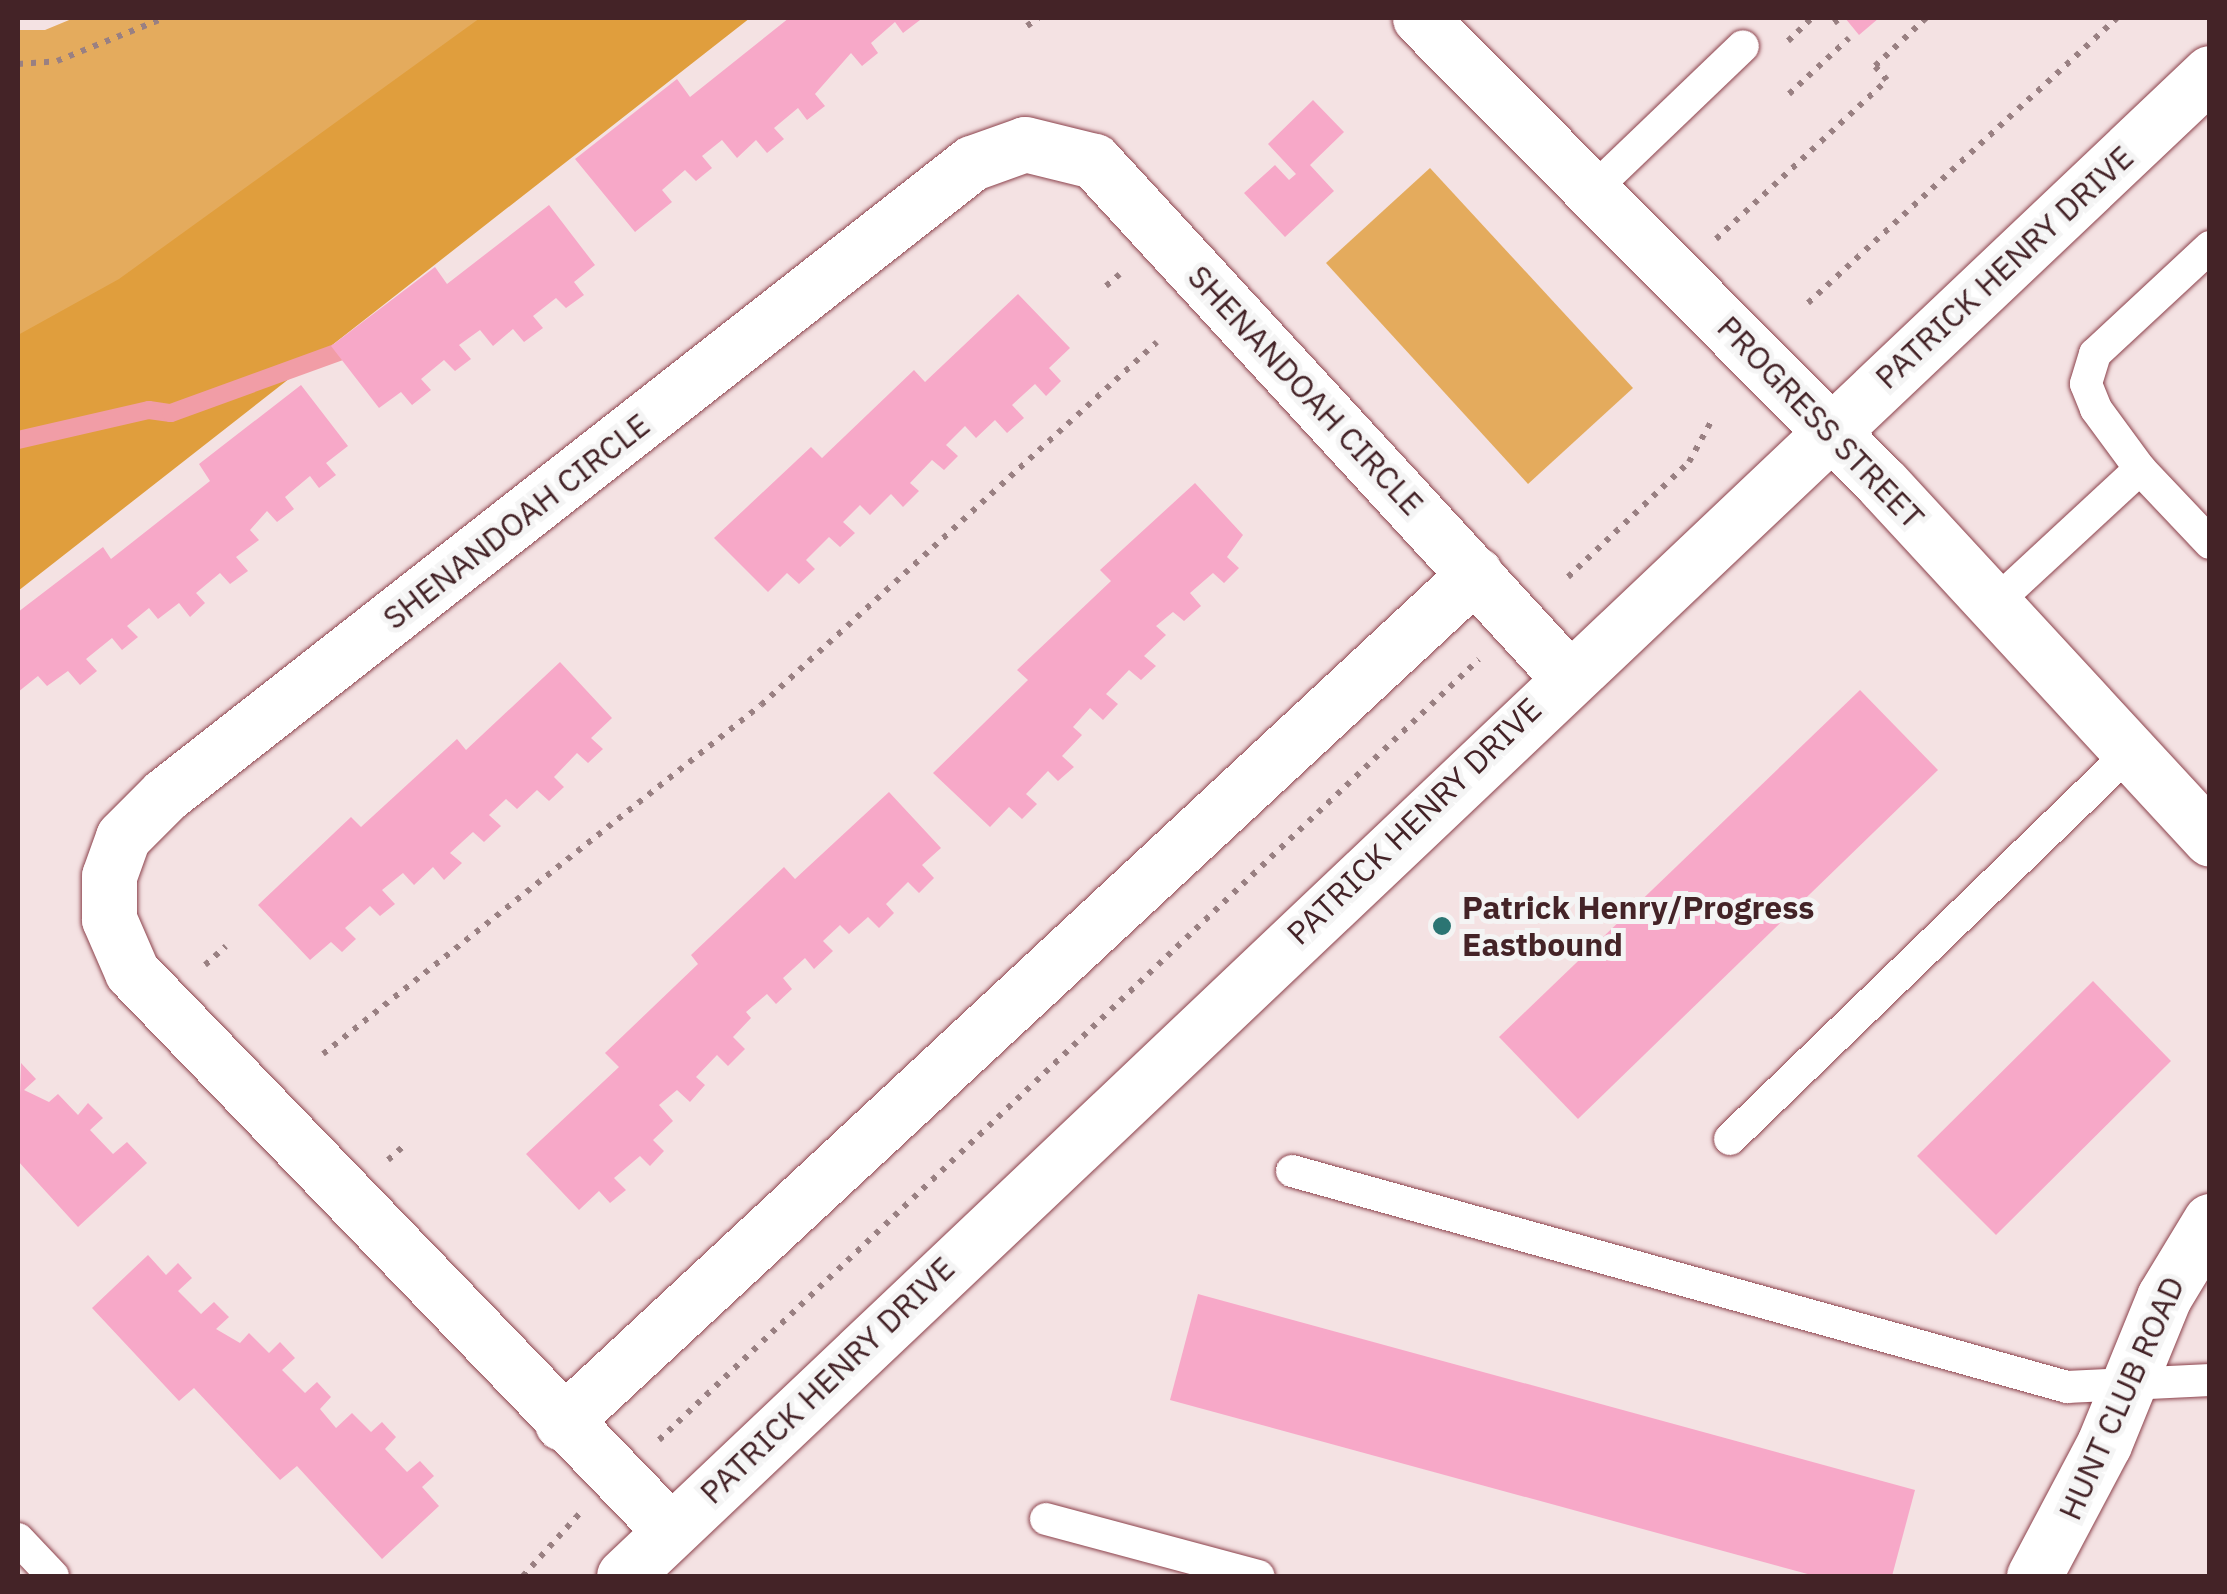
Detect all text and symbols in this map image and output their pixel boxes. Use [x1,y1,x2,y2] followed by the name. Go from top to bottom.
[1867,138,2141,396] street label: PATRICK HENRY DRIVE
[1180,257,1432,523] street label: SHENANDOAH CIRCLE
[1710,308,1932,536] street label: PROGRESS STREET
[375,405,657,637] street label: SHENANDOAH CIRCLE
[1279,690,1549,952] street label: PATRICK HENRY DRIVE
[1462,889,1814,964] place label: Patrick Henry/Progress Eastbound
[1431,915,1453,937] marker: Patrick Henry/Progress Eastbound
[692,1249,962,1511] street label: PATRICK HENRY DRIVE
[2050,1270,2192,1526] street label: HUNT CLUB ROAD

